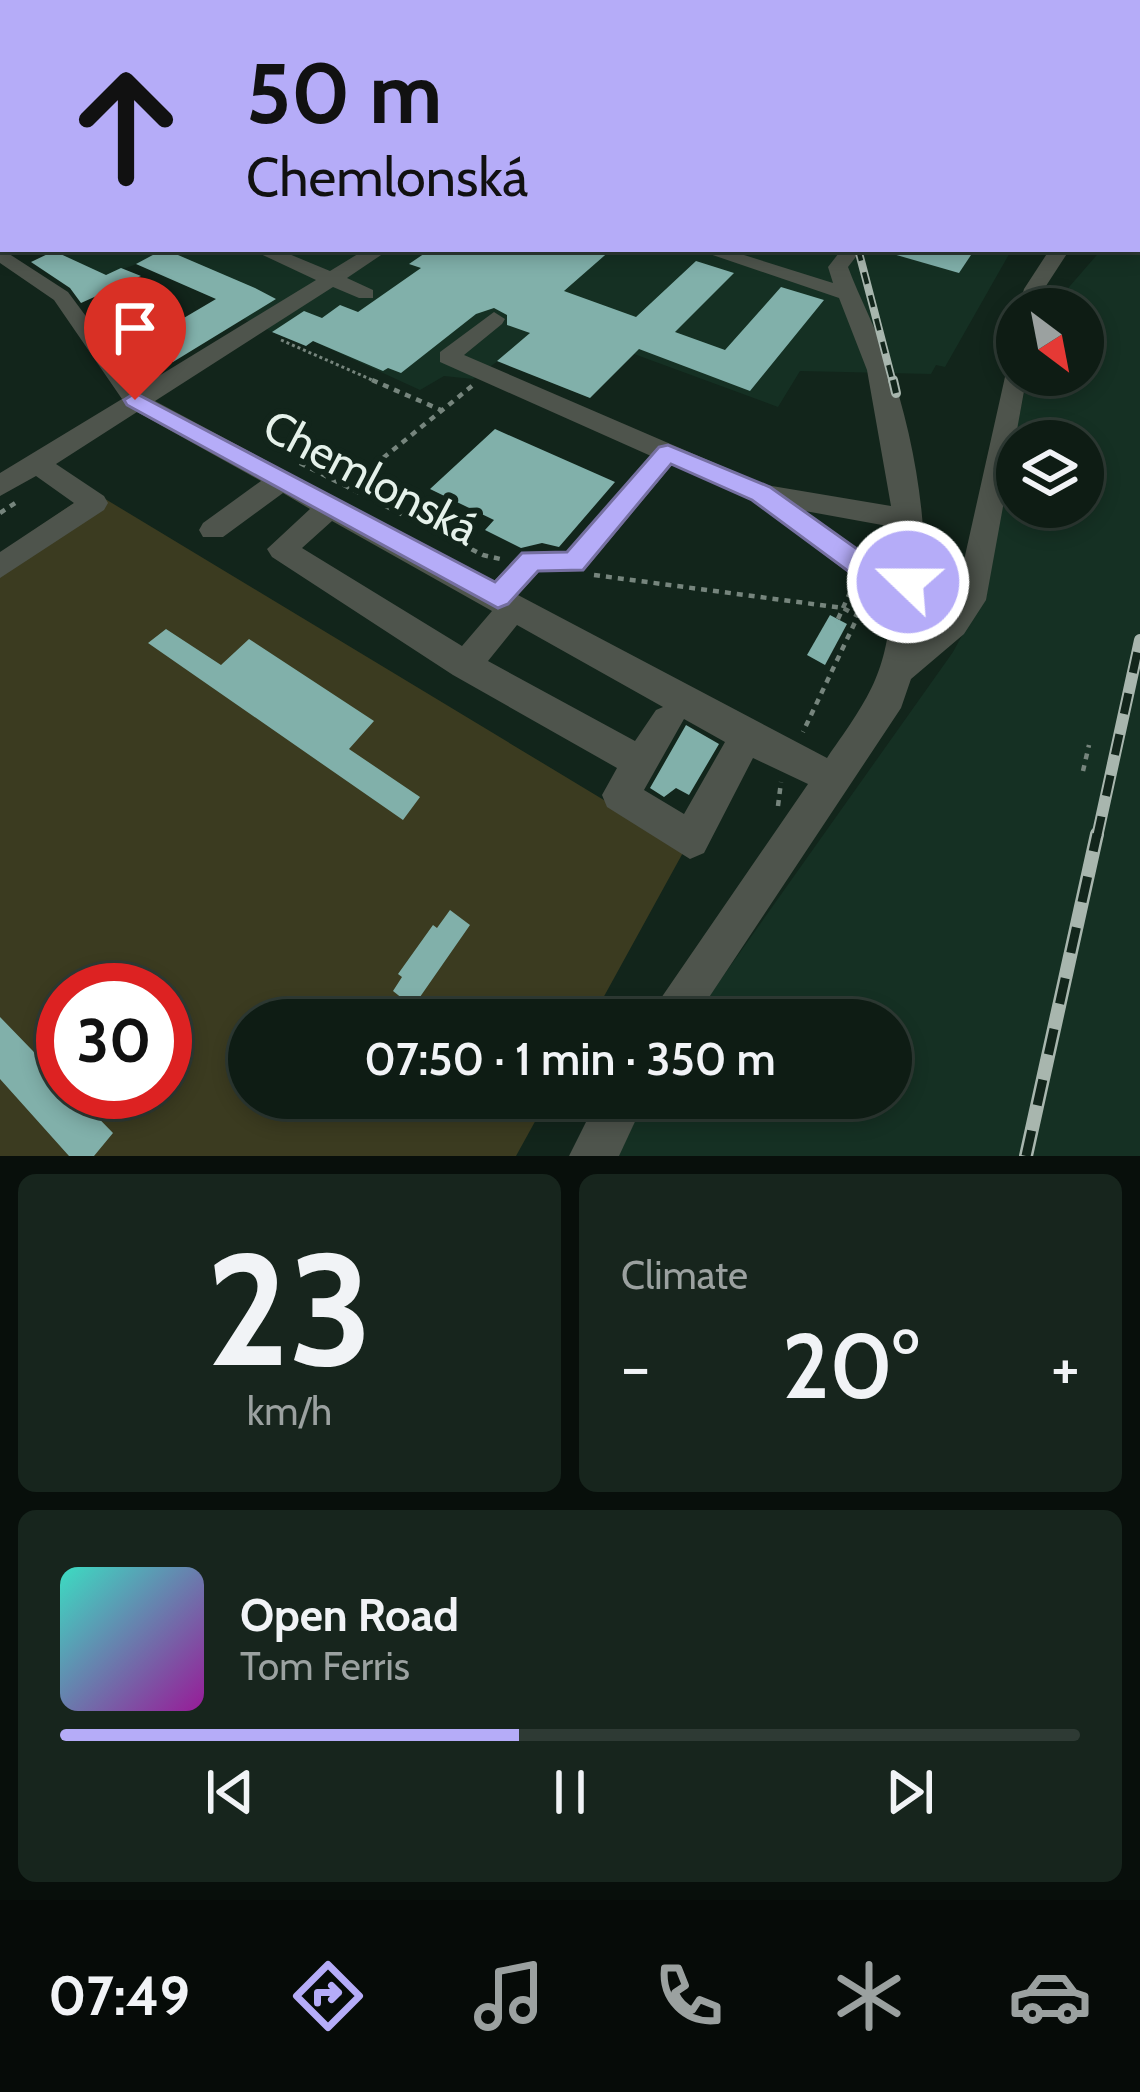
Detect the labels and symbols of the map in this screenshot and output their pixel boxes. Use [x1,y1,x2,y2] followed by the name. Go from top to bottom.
[84,277,186,400] pin
[996,288,1104,396] north arrow
[255,398,488,556] street label: Chemlonská
[845,519,971,645] position arrow
[36,963,192,1119] speed limit sign: 30

